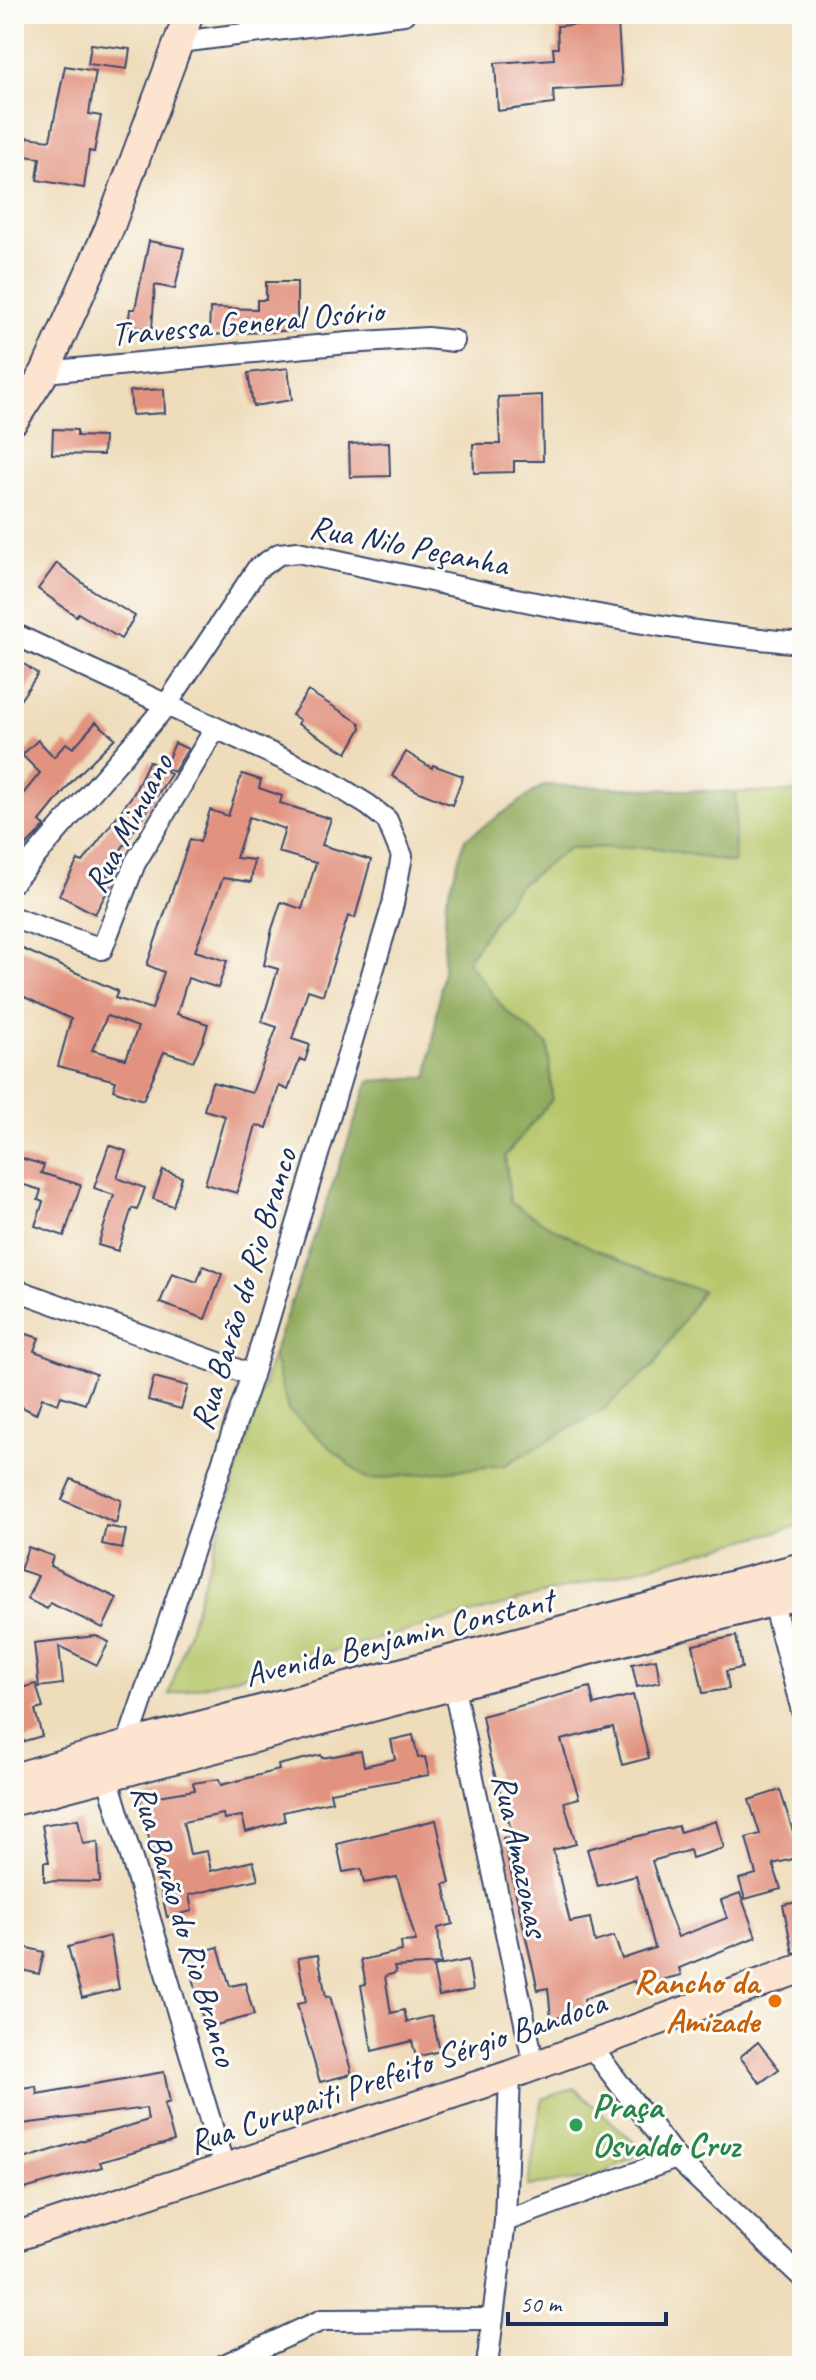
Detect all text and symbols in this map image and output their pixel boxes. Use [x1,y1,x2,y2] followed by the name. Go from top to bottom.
[109,288,389,355] street label: Travessa General Osório
[306,505,514,586] street label: Rua Nilo Peçanha
[74,744,183,900] street label: Rua Minuano
[180,1141,307,1435] street label: Rua Barão do Rio Branco
[240,1577,562,1696] street label: Avenida Benjamin Constant
[483,1770,560,1943] street label: Rua Amazonas
[122,1779,249,2073] street label: Rua Barão do Rio Branco
[634,1960,762,2042] place label: Rancho da Amizade
[183,1980,613,2164] street label: Rua Curupaiti Prefeito Sérgio Bandoca
[766,1992,784,2010] marker: Rancho da Amizade
[592,2084,742,2166] place label: Praça Osvaldo Cruz
[567,2116,585,2134] marker: Praça Osvaldo Cruz
[508,2276,666,2326] scale bar
[520,2289,563,2319] text: 50 m

